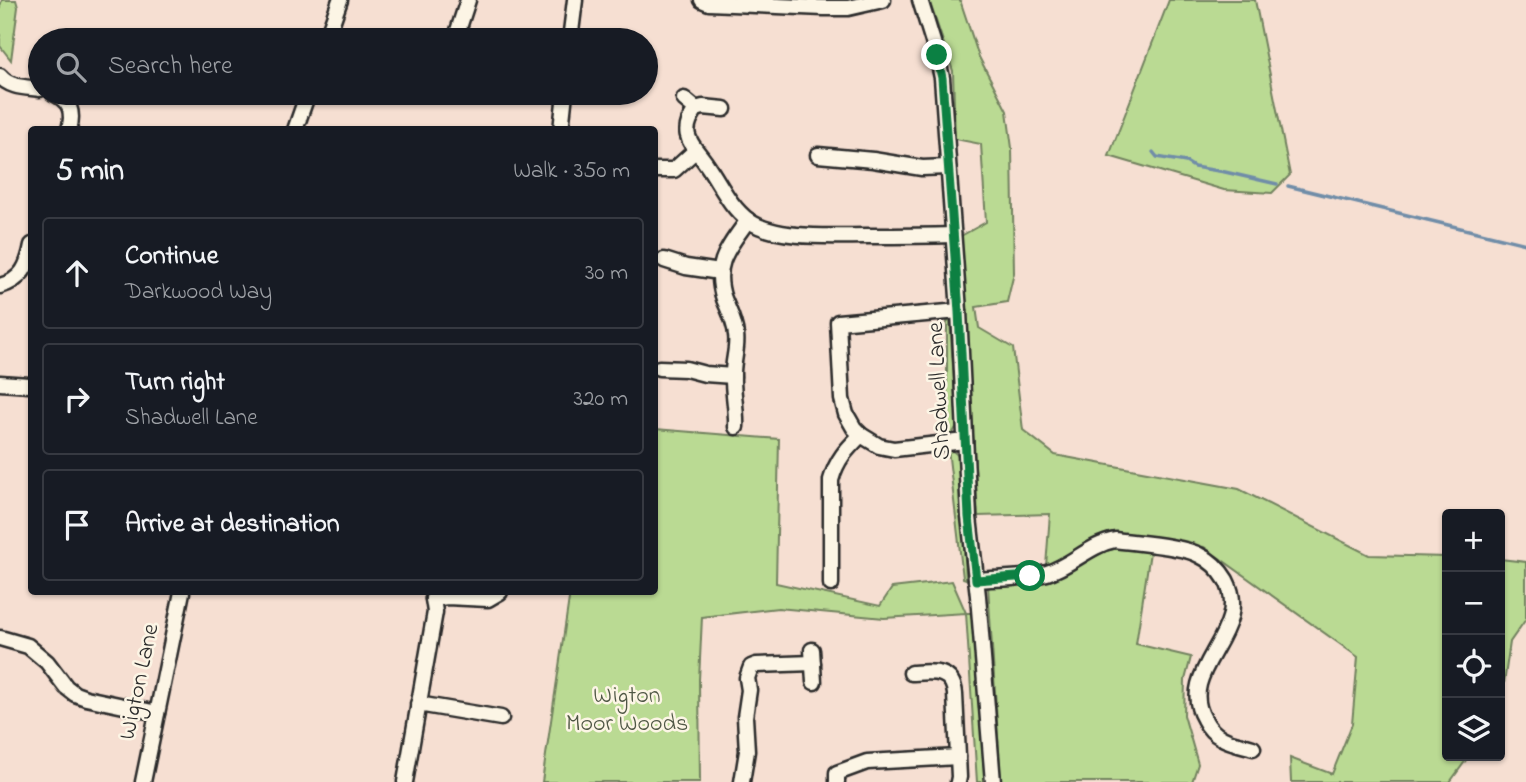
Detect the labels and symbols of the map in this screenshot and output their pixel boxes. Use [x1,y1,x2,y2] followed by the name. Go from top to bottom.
[921,39,952,70] route end
[919,321,961,461] street label: Shadwell Lane
[1014,560,1045,591] route start
[111,621,169,743] street label: Wigton Lane
[566,679,688,742] park label: Wigton Moor Woods

